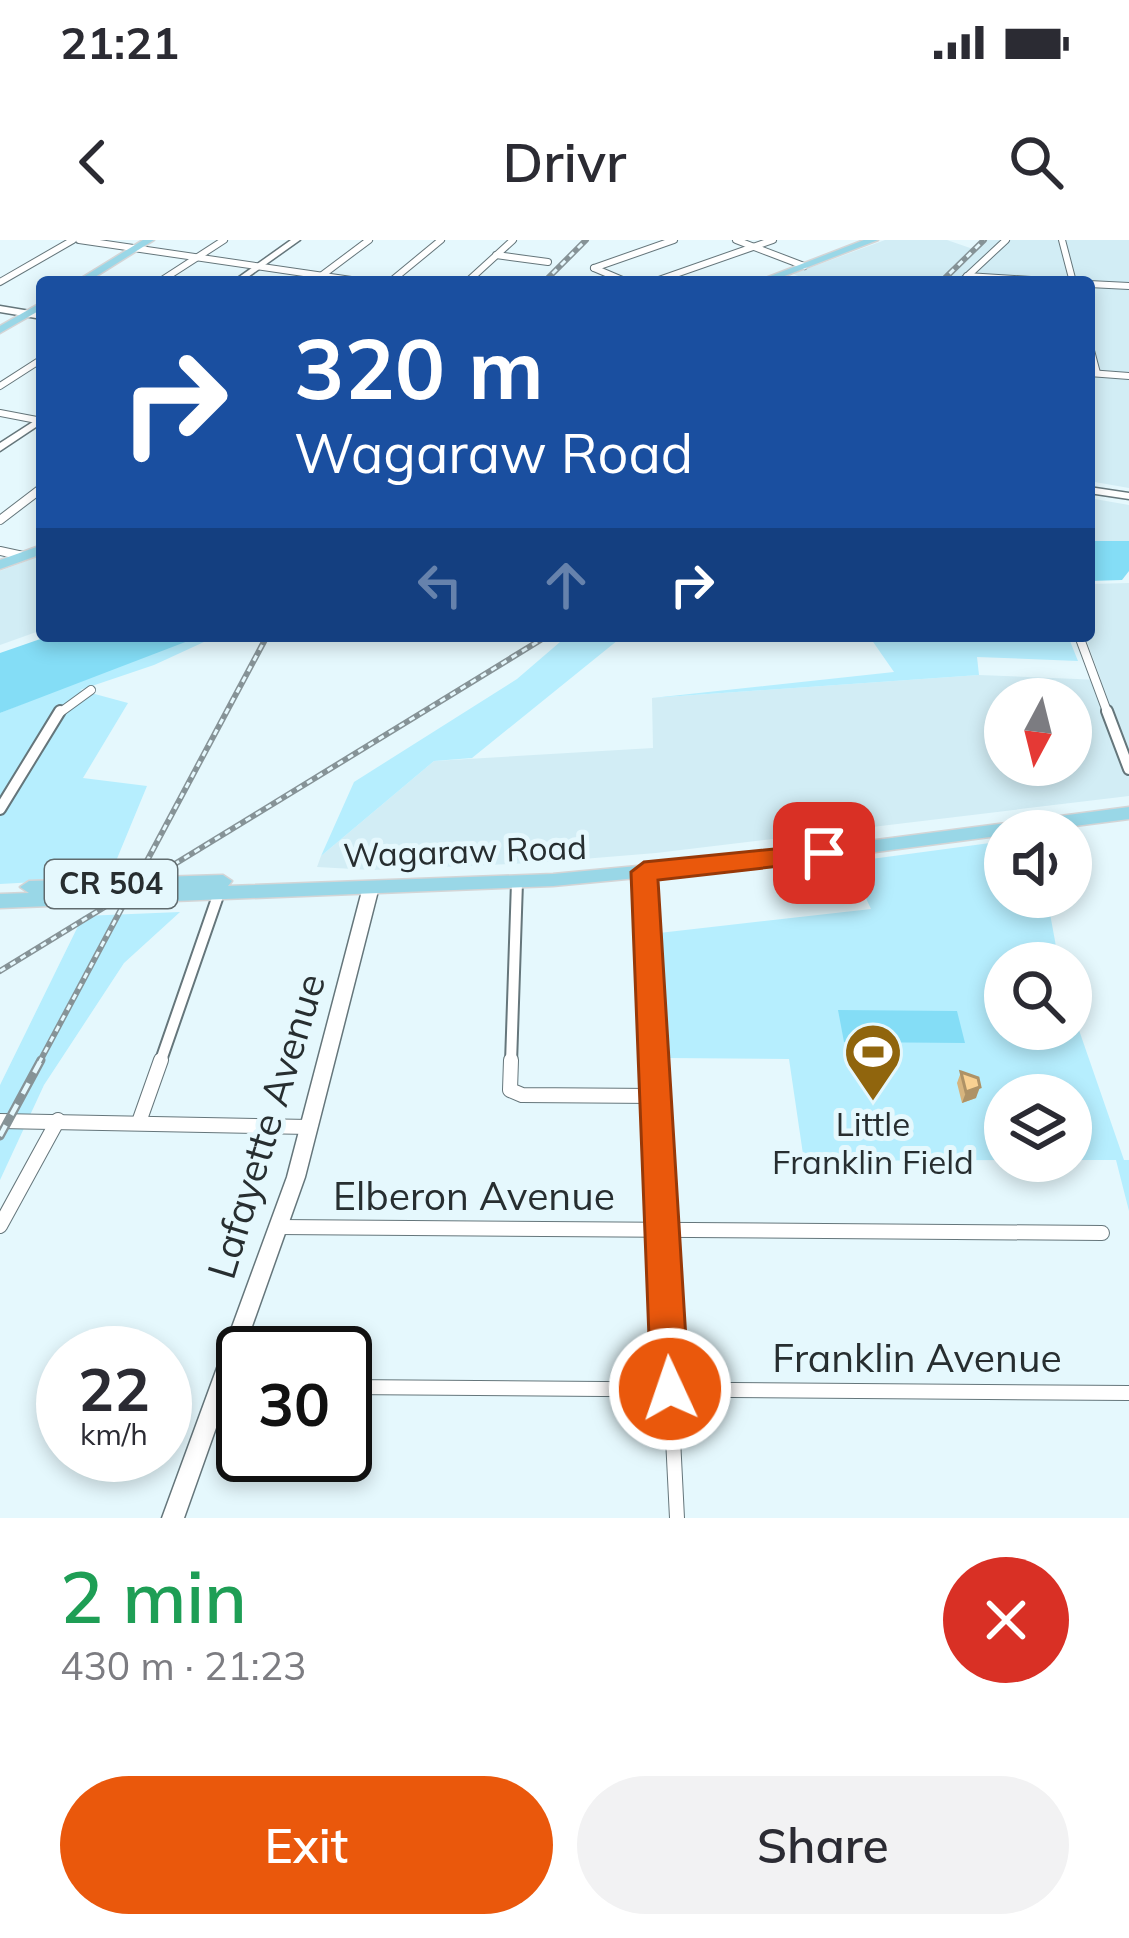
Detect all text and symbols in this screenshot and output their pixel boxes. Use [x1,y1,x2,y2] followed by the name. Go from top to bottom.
[60,14,179,70] text: 21:21
[503,128,626,196] text: Drivr
[60,129,126,195] icon: back
[1003,129,1069,195] icon: search
[294,315,544,420] text: 320 m
[96,324,252,480] icon: right
[294,419,693,487] text: Wagaraw Road
[407,552,473,618] icon: left
[533,552,599,618] icon: ahead
[659,552,725,618] icon: right
[984,678,1092,786] north arrow
[984,678,1092,1182] map controls
[773,802,875,904] pin
[984,810,1092,918] button: sound
[791,820,857,886] icon: arrive
[342,826,588,875] street label: Wagaraw Road
[45,860,177,908] road number: CR 504
[984,942,1092,1050] button: search
[196,967,335,1284] street label: Lafayette Avenue
[842,1021,904,1103] sports icon: Little Franklin Field
[984,1074,1092,1182] button: layers
[772,1103,974,1182] place label: Little Franklin Field
[333,1171,615,1220] street label: Elberon Avenue
[216,1326,372,1482] speed limit sign: 30
[607,1326,733,1452] position arrow
[772,1333,1062,1382] street label: Franklin Avenue
[78,1351,150,1426] text: 22
[80,1415,148,1453] text: km/h
[60,1551,247,1641] text: 2 min
[943,1557,1069,1683] button: close
[60,1641,306,1690] text: 430 m · 21:23
[60,1776,553,1914] button: Exit
[577,1776,1069,1914] button: Share

